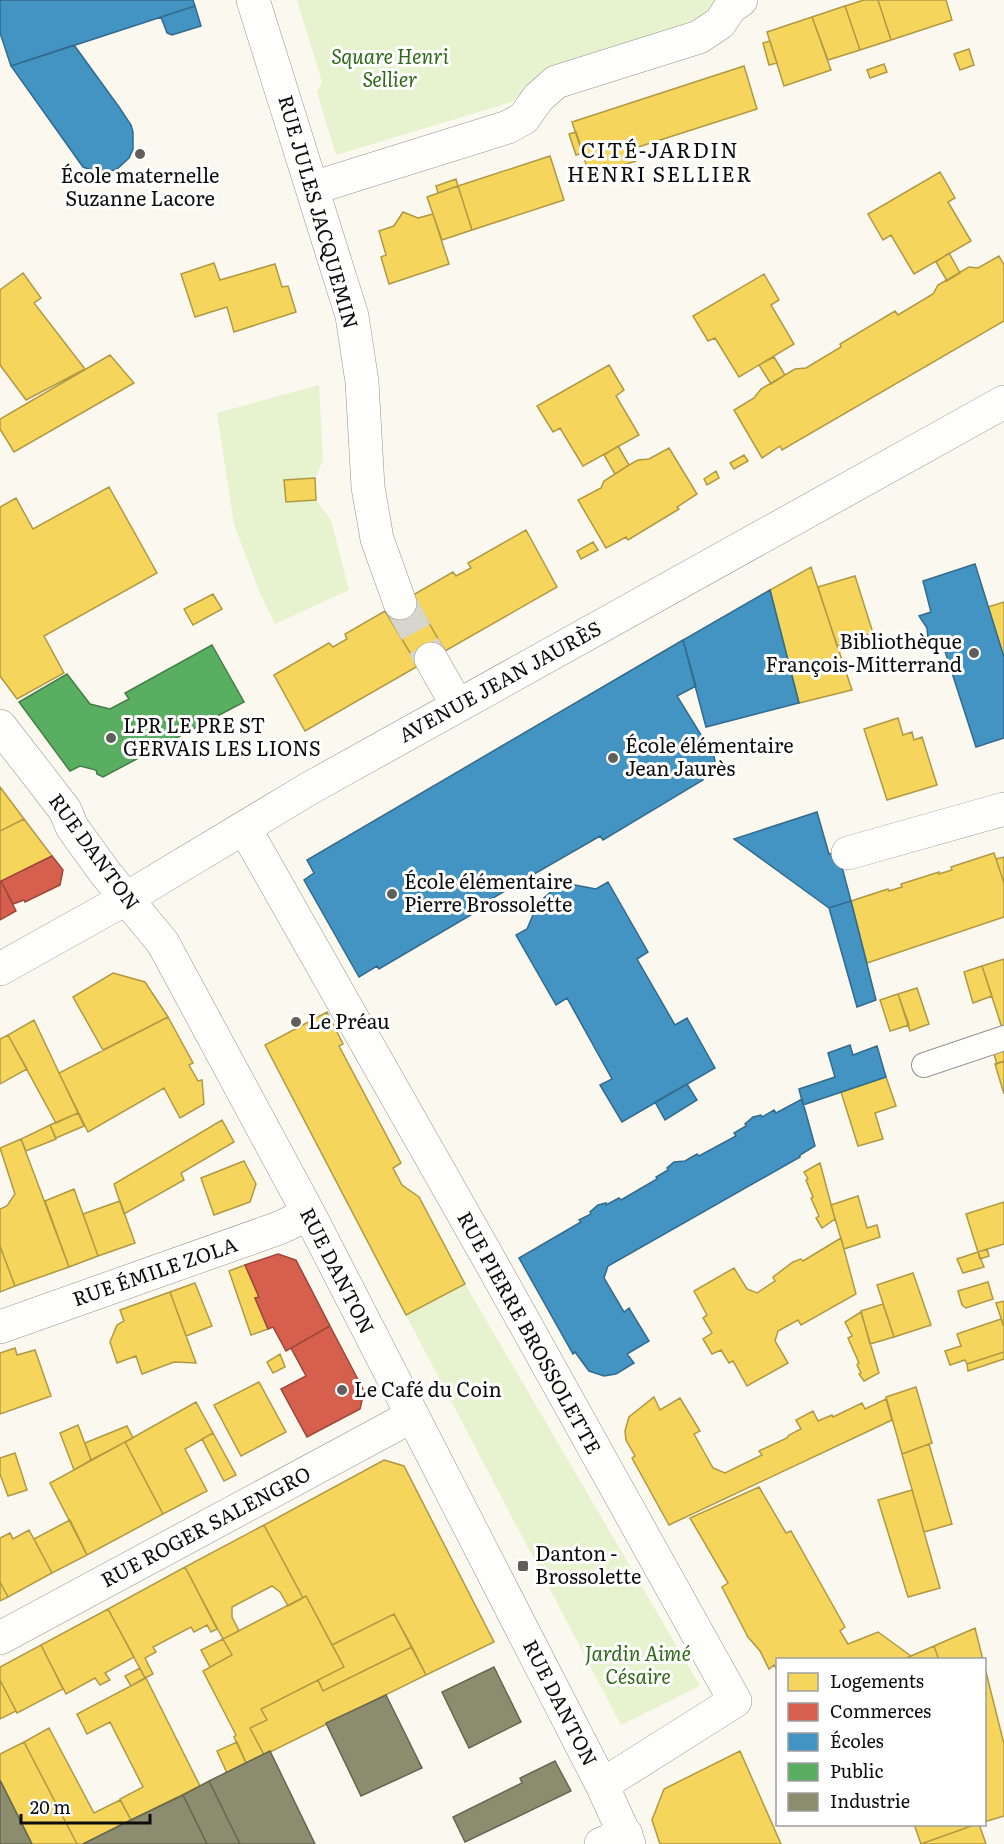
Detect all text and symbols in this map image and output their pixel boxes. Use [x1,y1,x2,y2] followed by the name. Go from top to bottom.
[331,40,449,93] park label: Square Henri Sellier
[272,91,368,332] street label: RUE JULES JACQUEMIN
[567,133,753,188] district label: CITÉ-JARDIN HENRI SELLIER
[133,147,147,161] marker: École maternelle Suzanne Lacore
[61,159,219,212] place label: École maternelle Suzanne Lacore
[392,612,606,749] street label: AVENUE JEAN JAURÈS
[766,625,962,678] place label: Bibliothèque François-Mitterrand
[967,646,981,660] marker: Bibliothèque François-Mitterrand
[123,709,321,762] place label: LPR LE PRE ST GERVAIS LES LIONS
[625,729,794,782] place label: École élémentaire Jean Jaurès
[104,731,118,745] marker: LPR LE PRE ST GERVAIS LES LIONS
[606,751,620,765] marker: École élémentaire Jean Jaurès
[43,786,148,916] street label: RUE DANTON
[404,865,573,918] place label: École élémentaire Pierre Brossolette
[385,887,399,901] marker: École élémentaire Pierre Brossolette
[308,1005,390,1035] place label: Le Préau
[289,1015,303,1029] marker: Le Préau
[294,1202,384,1339] street label: RUE DANTON
[451,1205,610,1459] street label: RUE PIERRE BROSSOLETTE
[68,1228,241,1312] street label: RUE ÉMILE ZOLA
[354,1373,502,1403] place label: Le Café du Coin
[335,1383,349,1397] marker: Le Café du Coin
[95,1457,315,1593] street label: RUE ROGER SALENGRO
[535,1537,641,1590] place label: Danton - Brossolette
[516,1559,530,1573] marker: Danton - Brossolette
[517,1634,607,1771] street label: RUE DANTON
[585,1637,691,1690] park label: Jardin Aimé Césaire
[776,1658,986,1826] legend
[830,1667,924,1694] text: Logements
[830,1697,931,1724] text: Commerces
[830,1727,884,1754] text: Écoles
[830,1757,884,1784] text: Public
[21,1787,150,1825] scale bar
[830,1787,910,1814] text: Industrie
[30,1793,71,1820] text: 20 m

